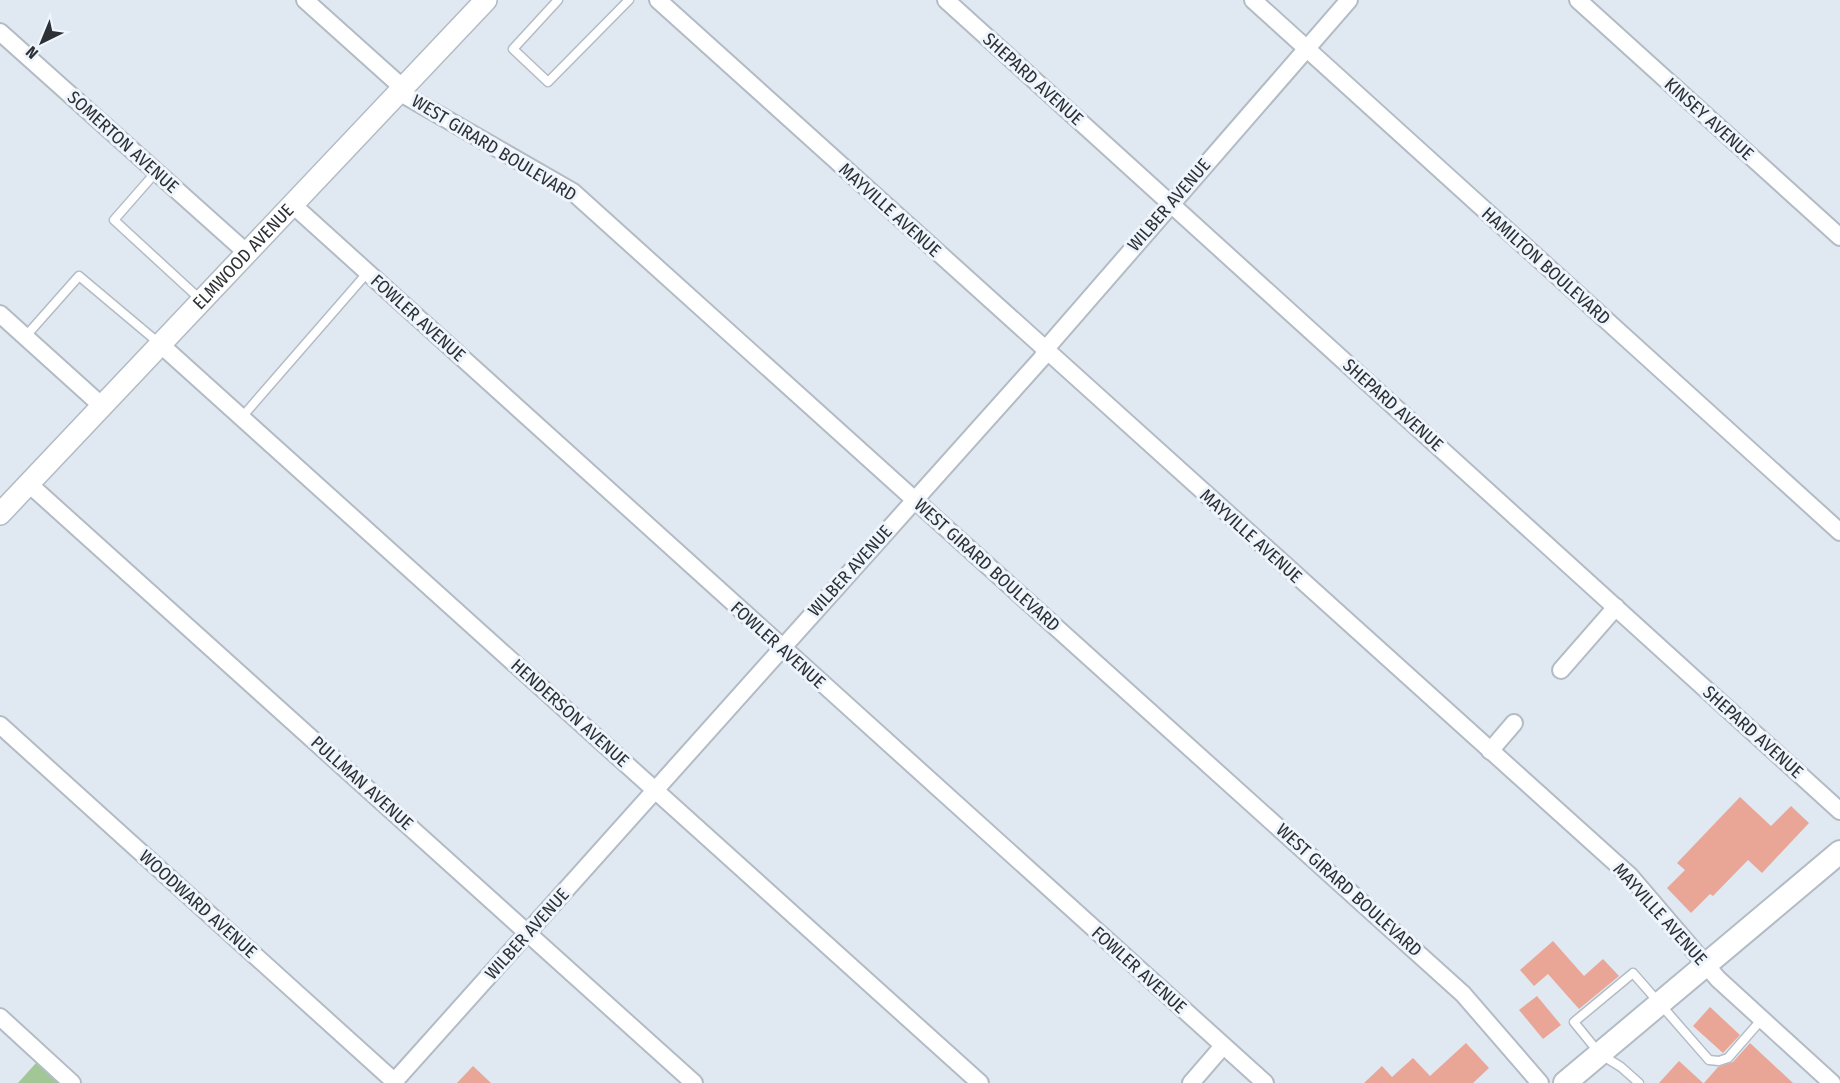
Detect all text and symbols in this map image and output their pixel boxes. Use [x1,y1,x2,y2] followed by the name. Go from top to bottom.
[12,12,72,72] north arrow
[978,28,1088,130] street label: SHEPARD AVENUE
[22,42,42,63] text: N
[1660,73,1758,165] street label: KINSEY AVENUE
[63,86,183,198] street label: SOMERTON AVENUE
[408,90,580,206] street label: WEST GIRARD BOULEVARD
[1123,154,1215,256] street label: WILBER AVENUE
[834,158,946,262] street label: MAYVILLE AVENUE
[188,200,298,314] street label: ELMWOOD AVENUE
[1477,203,1615,329] street label: HAMILTON BOULEVARD
[366,270,470,366] street label: FOWLER AVENUE
[1338,354,1448,456] street label: SHEPARD AVENUE
[1195,484,1307,588] street label: MAYVILLE AVENUE
[910,494,1064,636] street label: WEST GIRARD BOULEVARD
[803,521,897,621] street label: WILBER AVENUE
[726,597,830,693] street label: FOWLER AVENUE
[507,654,633,772] street label: HENDERSON AVENUE
[1698,681,1808,783] street label: SHEPARD AVENUE
[306,731,418,835] street label: PULLMAN AVENUE
[1272,819,1426,961] street label: WEST GIRARD BOULEVARD
[135,845,261,963] street label: WOODWARD AVENUE
[1608,858,1712,970] street label: MAYVILLE AVENUE
[480,884,574,984] street label: WILBER AVENUE
[1087,922,1191,1018] street label: FOWLER AVENUE

